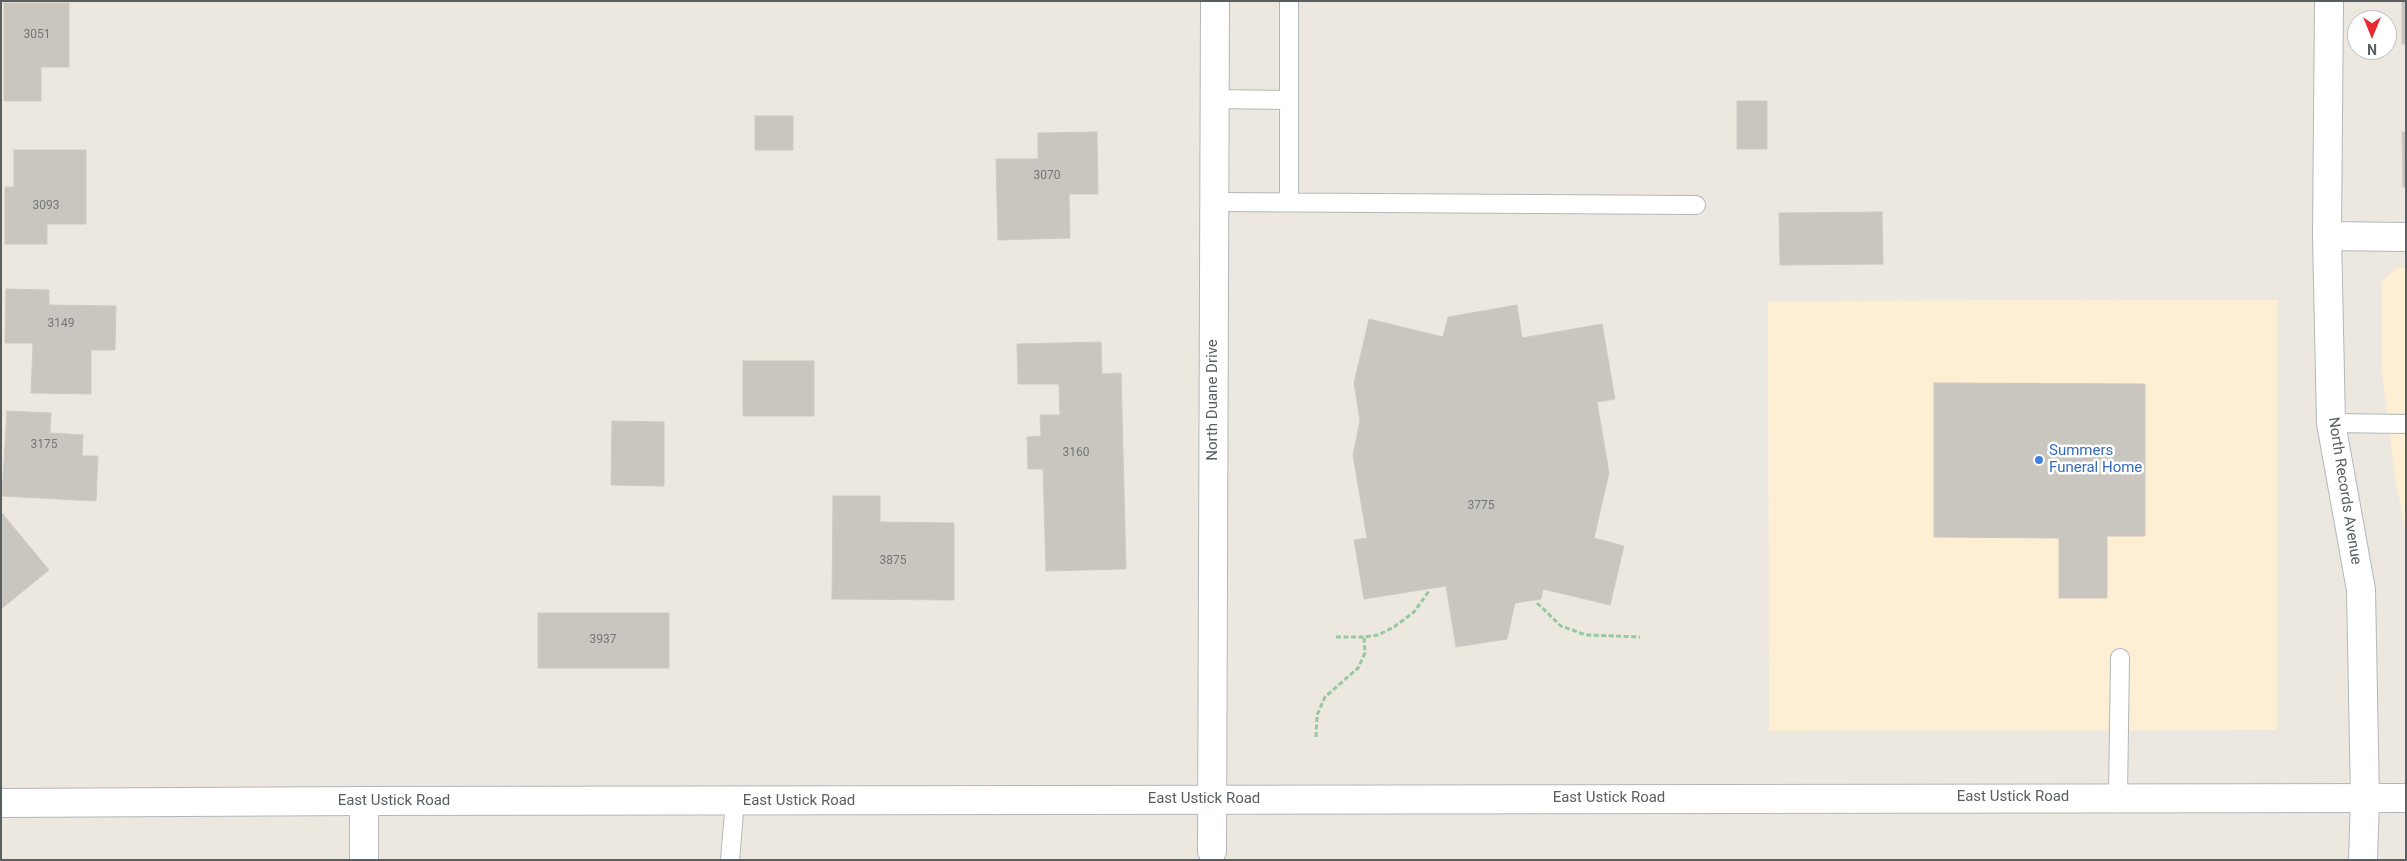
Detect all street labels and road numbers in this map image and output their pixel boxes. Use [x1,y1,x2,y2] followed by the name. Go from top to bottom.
[1204,339,1222,461] street label: North Duane Drive
[2323,416,2365,566] street label: North Records Avenue
[1957,788,2069,806] street label: East Ustick Road
[1553,789,1665,807] street label: East Ustick Road
[1148,790,1260,808] street label: East Ustick Road
[338,792,450,810] street label: East Ustick Road
[743,792,855,810] street label: East Ustick Road

